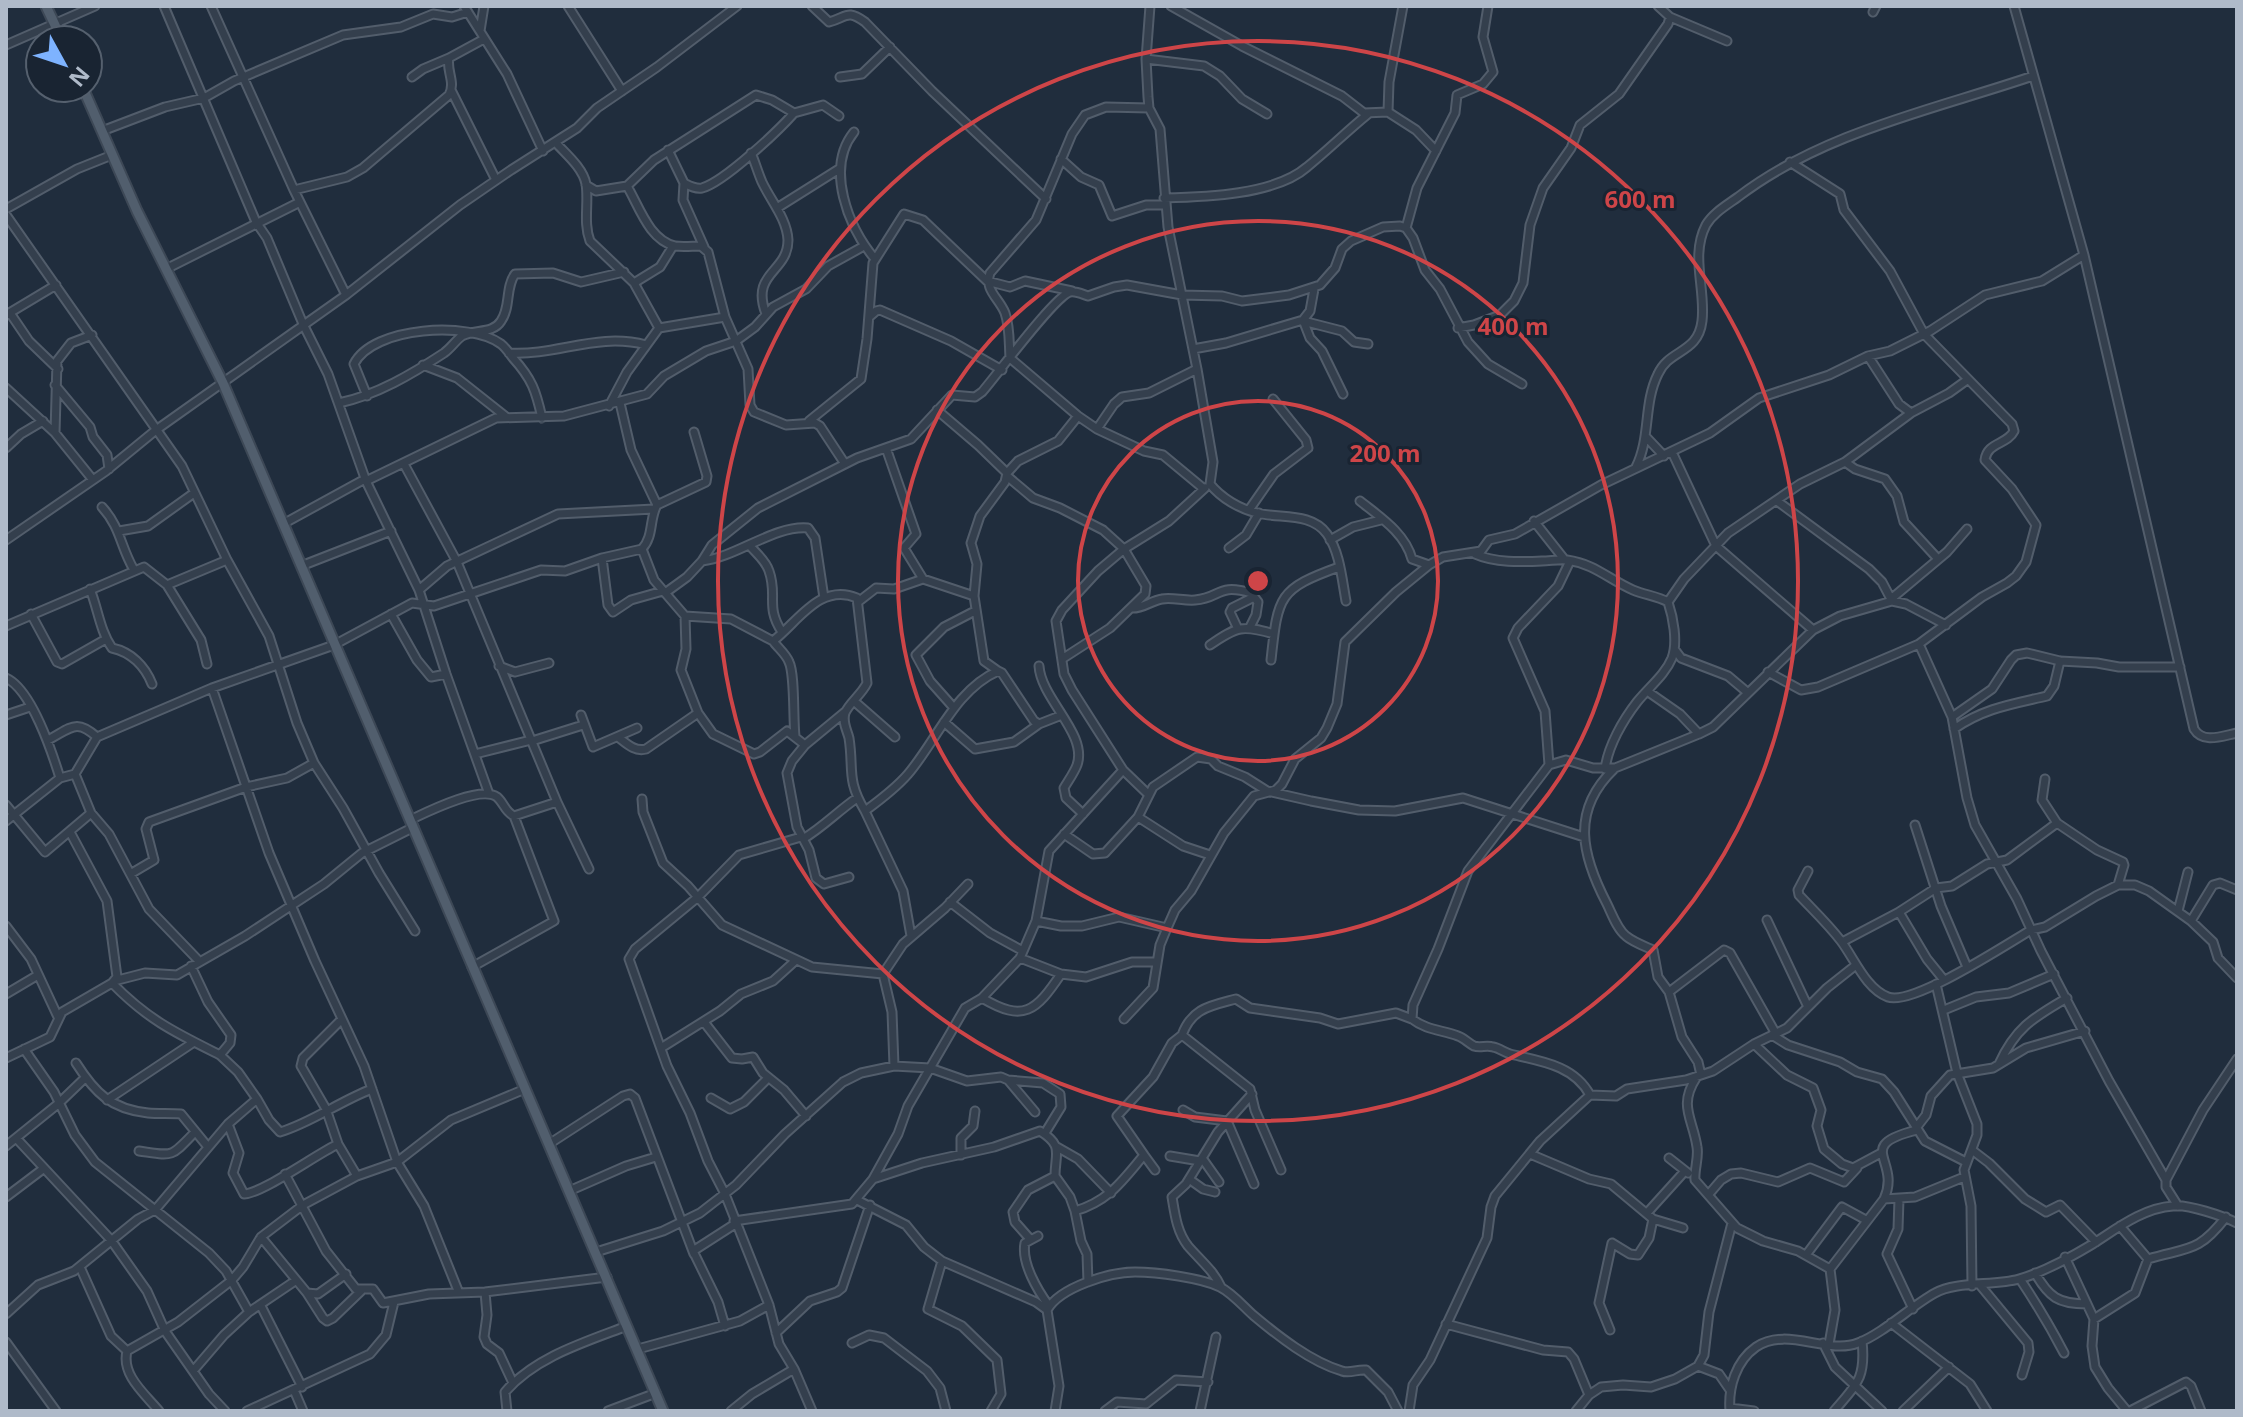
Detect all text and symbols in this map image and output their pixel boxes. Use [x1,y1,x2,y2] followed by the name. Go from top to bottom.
[24,24,104,104] north arrow
[63,61,97,94] text: N
[1605,182,1675,215] text: 600 m
[1478,309,1548,342] text: 400 m
[1350,436,1420,469] text: 200 m
[1244,567,1272,595] centre of rings

